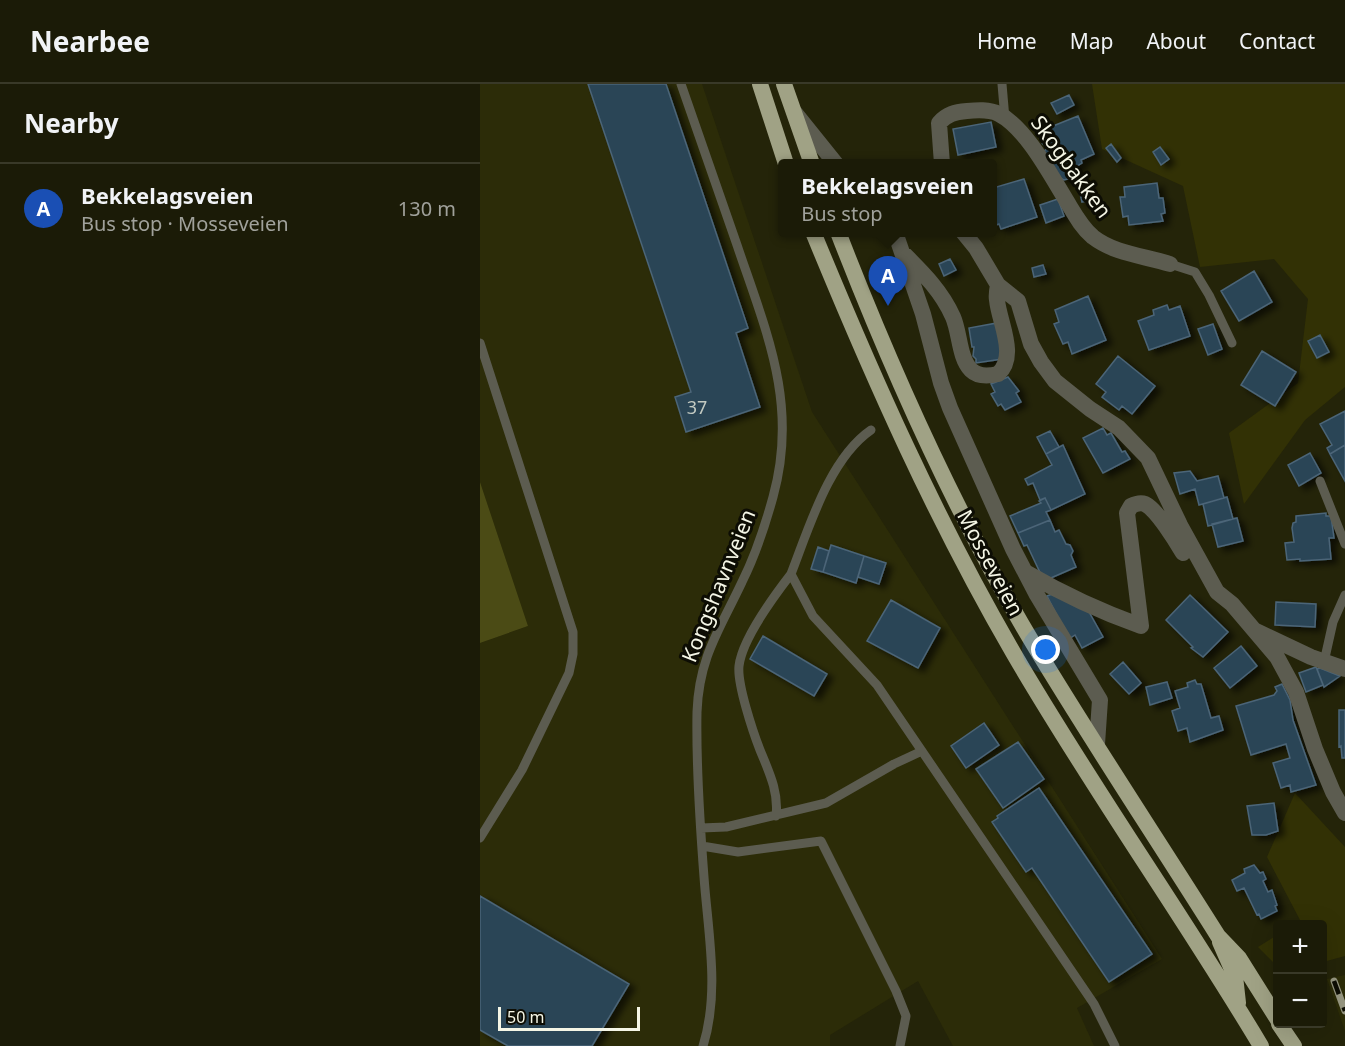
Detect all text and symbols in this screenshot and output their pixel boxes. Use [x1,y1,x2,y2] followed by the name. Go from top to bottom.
[30,22,150,60] text: Nearbee
[977,27,1037,55] text: Home
[1070,27,1113,55] text: Map
[1146,27,1206,55] text: About
[1239,27,1315,55] text: Contact
[24,105,119,141] text: Nearby
[1025,110,1118,223] street label: Skogbakken
[778,159,997,237] popup
[801,170,974,200] text: Bekkelagsveien
[81,180,254,210] text: Bekkelagsveien
[37,195,50,222] text: A
[398,195,456,222] text: 130 m
[801,200,883,227] text: Bus stop
[81,210,289,237] text: Bus stop · Mosseveien
[868,256,908,306] pin: A
[687,395,707,419] house number: 37
[675,505,762,666] street label: Kongshavnveien
[951,505,1030,620] street label: Mosseveien
[1031,635,1060,664] your location
[1273,920,1327,1028] map controls
[1273,920,1327,974] button: +
[1273,974,1327,1028] button: −
[498,1004,640,1032] scale bar
[507,1006,544,1028] text: 50 m

